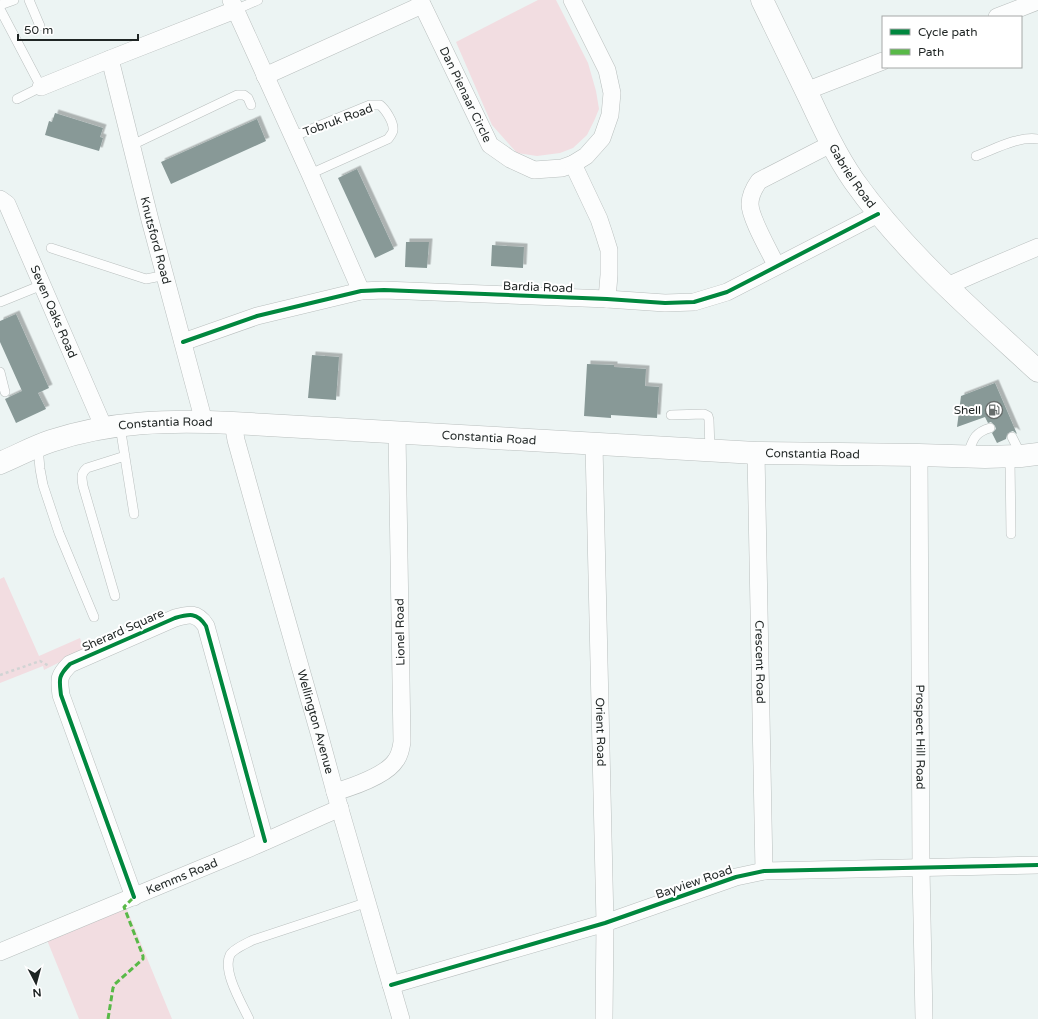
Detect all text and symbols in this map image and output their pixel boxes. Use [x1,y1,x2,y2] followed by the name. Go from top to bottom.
[18,16,138,42] scale bar
[882,16,1022,68] legend
[24,23,53,37] text: 50 m
[918,25,977,39] text: Cycle path
[437,45,495,145] street label: Dan Pienaar Circle
[918,45,944,59] text: Path
[301,101,375,139] street label: Tobruk Road
[826,141,879,211] street label: Gabriel Road
[137,195,174,286] street label: Knutsford Road
[27,263,80,360] street label: Seven Oaks Road
[503,279,573,295] street label: Bardia Road
[984,400,1004,420] fuel station icon: Shell
[954,403,981,417] place label: Shell
[117,415,213,433] street label: Constantia Road
[441,428,537,447] street label: Constantia Road
[765,446,860,461] street label: Constantia Road
[392,598,408,666] street label: Lionel Road
[80,606,166,654] street label: Sherard Square
[752,620,768,704] street label: Crescent Road
[294,668,337,776] street label: Wellington Avenue
[913,684,928,790] street label: Prospect Hill Road
[593,697,608,767] street label: Orient Road
[144,855,220,897] street label: Kemms Road
[654,862,734,902] street label: Bayview Road
[16,963,56,1003] north arrow
[32,986,42,999] text: N

